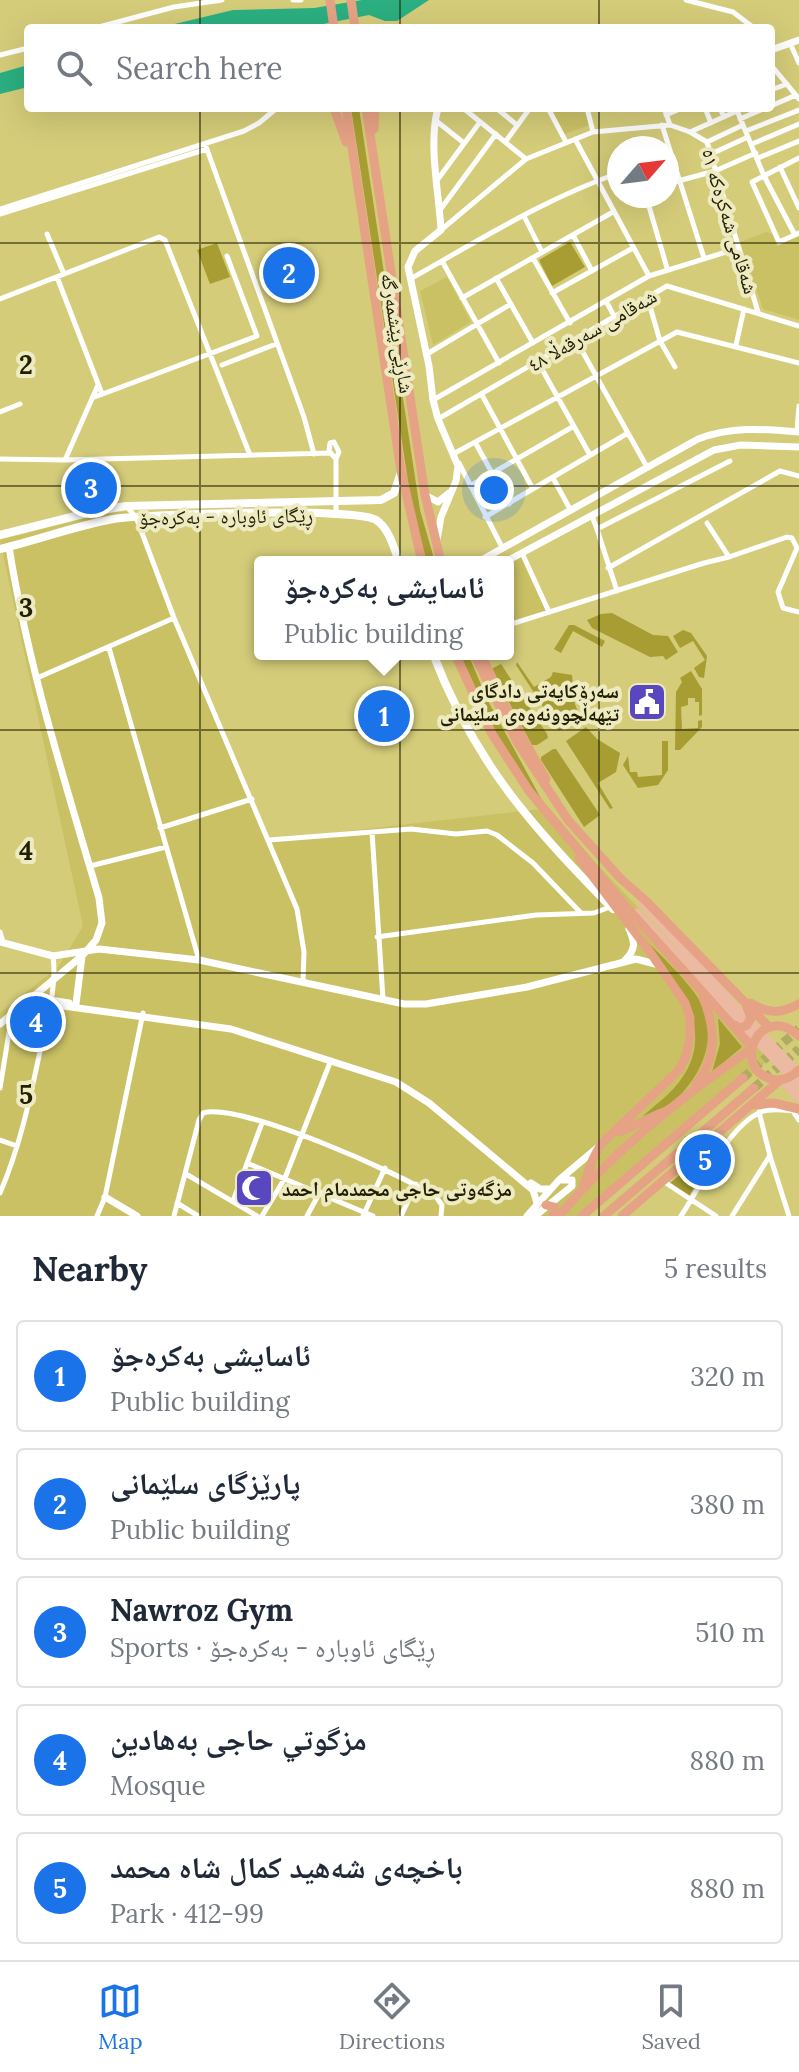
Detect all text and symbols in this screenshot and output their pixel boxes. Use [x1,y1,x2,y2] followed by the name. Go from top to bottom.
[24,24,775,112] search box
[52,46,96,90] icon: search
[116,49,283,87] text: Search here
[607,136,679,208] north arrow
[696,145,764,297] street label: شەقامی شەکرەکە ٥١
[263,243,315,303] pin: 2
[372,271,420,396] street label: شاڕێی پێشمەرگە
[523,283,661,377] street label: شەقامی سەرقەڵا ٤٨
[19,348,33,381] text: 2
[65,458,117,518] pin: 3
[474,470,514,510] your location
[139,502,313,534] street label: ڕێگای ئاوبارە - بەکرەجۆ
[254,556,514,660] popup
[284,568,484,606] text: ئاسایشی بەکرەجۆ
[19,591,33,624] text: 3
[284,617,463,650] text: Public building
[440,678,620,727] place label: سەرۆکایەتی دادگای تێهەڵچوونەوەی سلێمانی
[626,681,668,723] public building icon: سەرۆکایەتی دادگای تێهەڵچوونەوەی سلێمانی
[358,686,410,746] pin: 1
[19,834,33,867] text: 4
[10,992,62,1052] pin: 4
[19,1078,33,1111] text: 5
[679,1130,731,1190] pin: 5
[233,1167,275,1209] mosque icon: مزگەوتی حاجی محمدمام احمد
[282,1176,512,1203] place label: مزگەوتی حاجی محمدمام احمد
[32,1247,148,1290] text: Nearby
[664,1252,767,1285] text: 5 results
[110,1336,311,1374] text: ئاسایشی بەکرەجۆ
[55,1360,65,1393] text: 1
[690,1360,765,1393] text: 320 m
[110,1385,290,1418] text: Public building
[110,1464,300,1502] text: پارێزگای سلێمانی
[53,1488,67,1521] text: 2
[690,1488,765,1521] text: 380 m
[110,1513,290,1546] text: Public building
[110,1591,293,1629] text: Nawroz Gym
[53,1616,67,1649] text: 3
[695,1616,765,1649] text: 510 m
[110,1631,436,1664] text: Sports · ڕێگای ئاوبارە - بەکرەجۆ
[110,1720,367,1758] text: مزگوتي حاجی بەهادین
[53,1744,67,1777] text: 4
[690,1744,765,1777] text: 880 m
[110,1769,206,1802] text: Mosque
[110,1848,462,1886] text: باخچەی شەهید کمال شاە محمد
[53,1872,67,1905] text: 5
[690,1872,765,1905] text: 880 m
[110,1897,264,1930] text: Park · 412-99
[98,1979,143,2055] tab: Map
[339,1979,445,2055] tab: Directions
[641,1979,701,2055] tab: Saved

